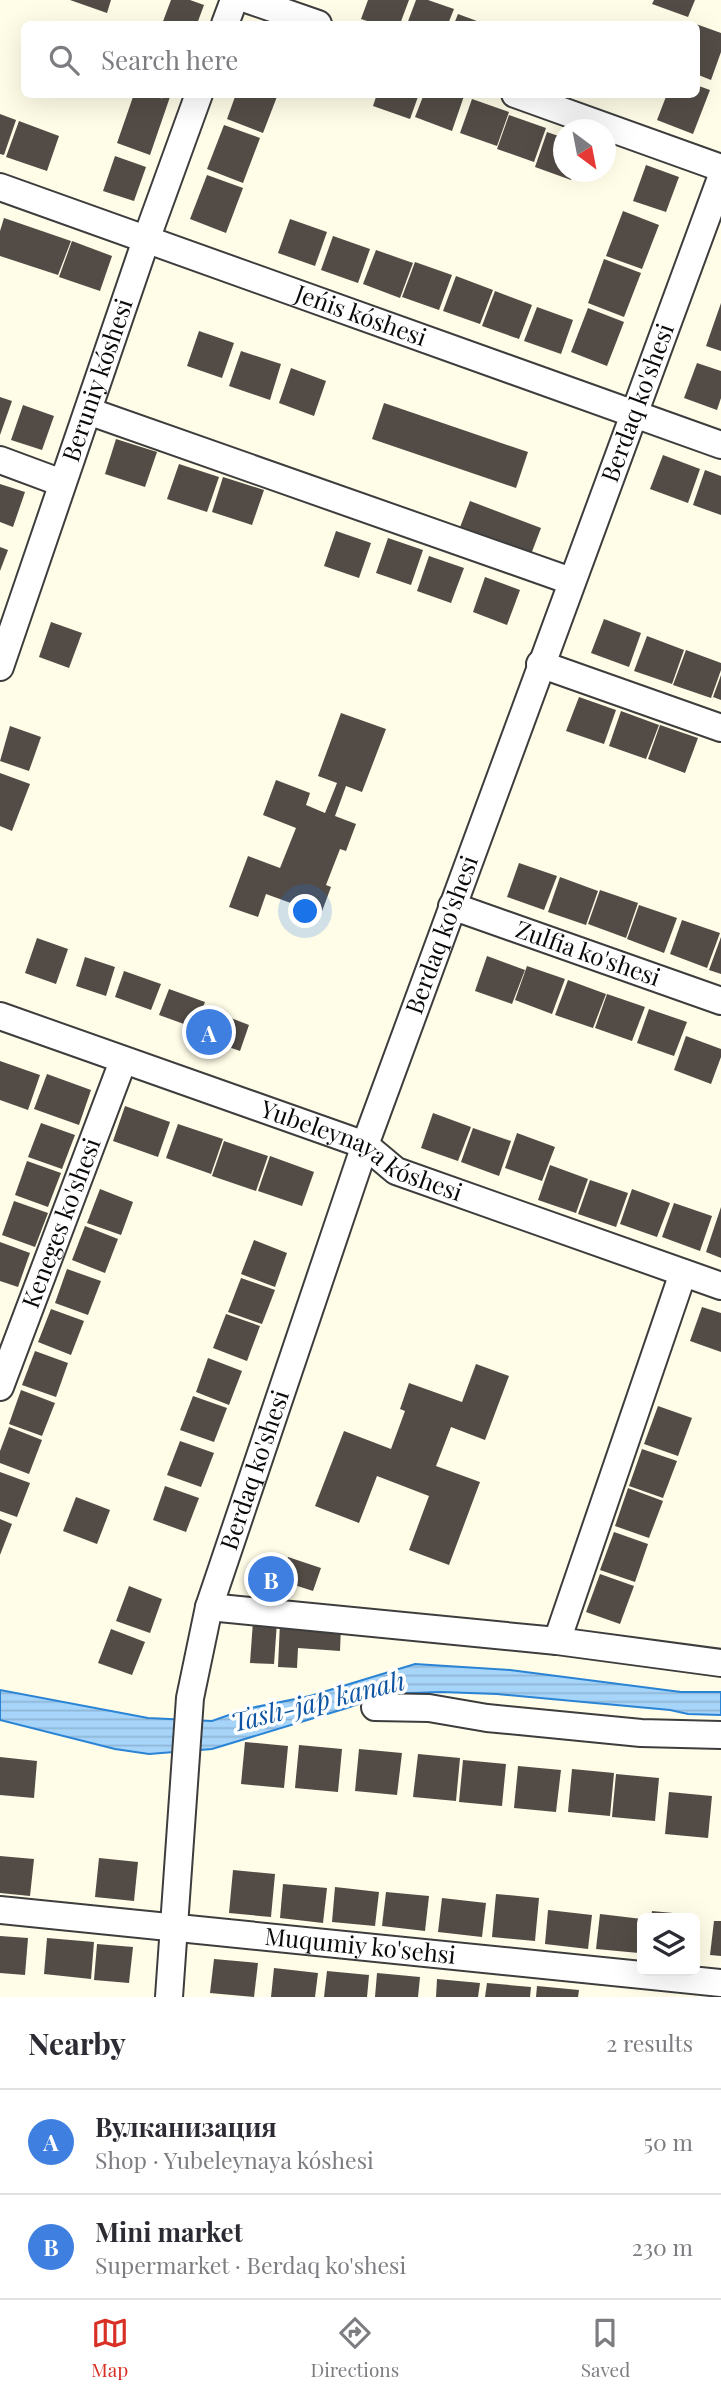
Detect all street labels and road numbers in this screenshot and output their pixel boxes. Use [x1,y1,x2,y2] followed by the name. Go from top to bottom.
[290,276,431,352] street label: Jeńis kóshesi
[53,294,139,465] street label: Beruniy kóshesi
[592,319,680,486] street label: Berdaq ko'shesi
[397,851,484,1018] street label: Berdaq ko'shesi
[512,912,665,992] street label: Zulfia ko'shesi
[256,1091,467,1207] street label: Yubeleynaya kóshesi
[13,1133,107,1312] street label: Keneges ko'shesi
[211,1386,295,1554] street label: Berdaq ko'shesi
[263,1919,457,1970] street label: Muqumiy ko'sehsi

